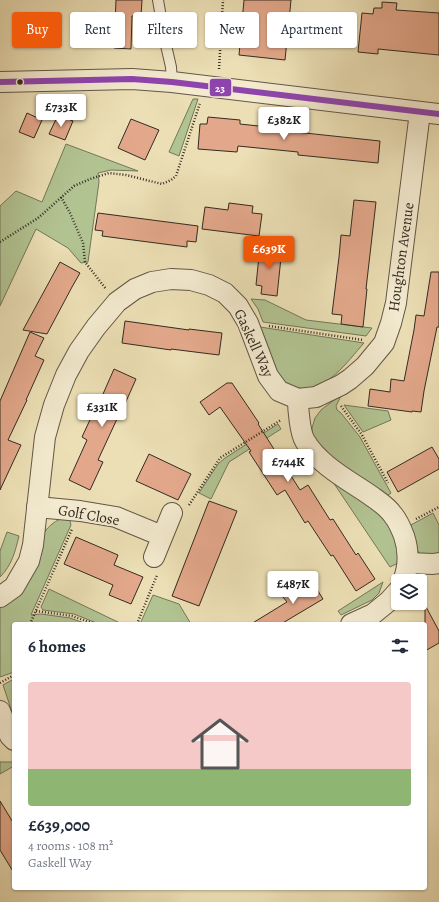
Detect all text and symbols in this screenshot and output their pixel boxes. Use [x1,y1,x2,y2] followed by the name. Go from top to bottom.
[12,12,62,48] chip: Buy
[70,12,125,48] chip: Rent
[133,12,197,48] chip: Filters
[205,12,259,48] chip: New
[267,12,357,48] chip: Apartment
[15,77,25,87] unlabelled marker
[209,78,232,97] line badge: 23
[215,81,225,96] text: 23
[33,94,89,128] pin: £733K
[45,98,77,115] text: £733K
[256,107,312,141] pin: £382K
[267,111,301,128] text: £382K
[383,201,419,313] street label: Houghton Avenue
[241,236,297,270] pin: £639K
[253,240,285,257] text: £639K
[229,306,279,381] street label: Gaskell Way
[74,394,130,428] pin: £331K
[86,398,118,415] text: £331K
[260,449,316,483] pin: £744K
[271,453,305,470] text: £744K
[57,500,122,530] street label: Golf Close
[265,571,321,605] pin: £487K
[391,574,427,610] map controls
[391,574,427,610] button: layers
[276,575,310,592] text: £487K
[28,635,86,658] text: 6 homes
[389,635,411,657] icon: filters
[184,708,256,780] icon: home
[28,814,90,837] text: £639,000
[28,837,113,854] text: 4 rooms · 108 m²
[28,854,91,871] text: Gaskell Way

